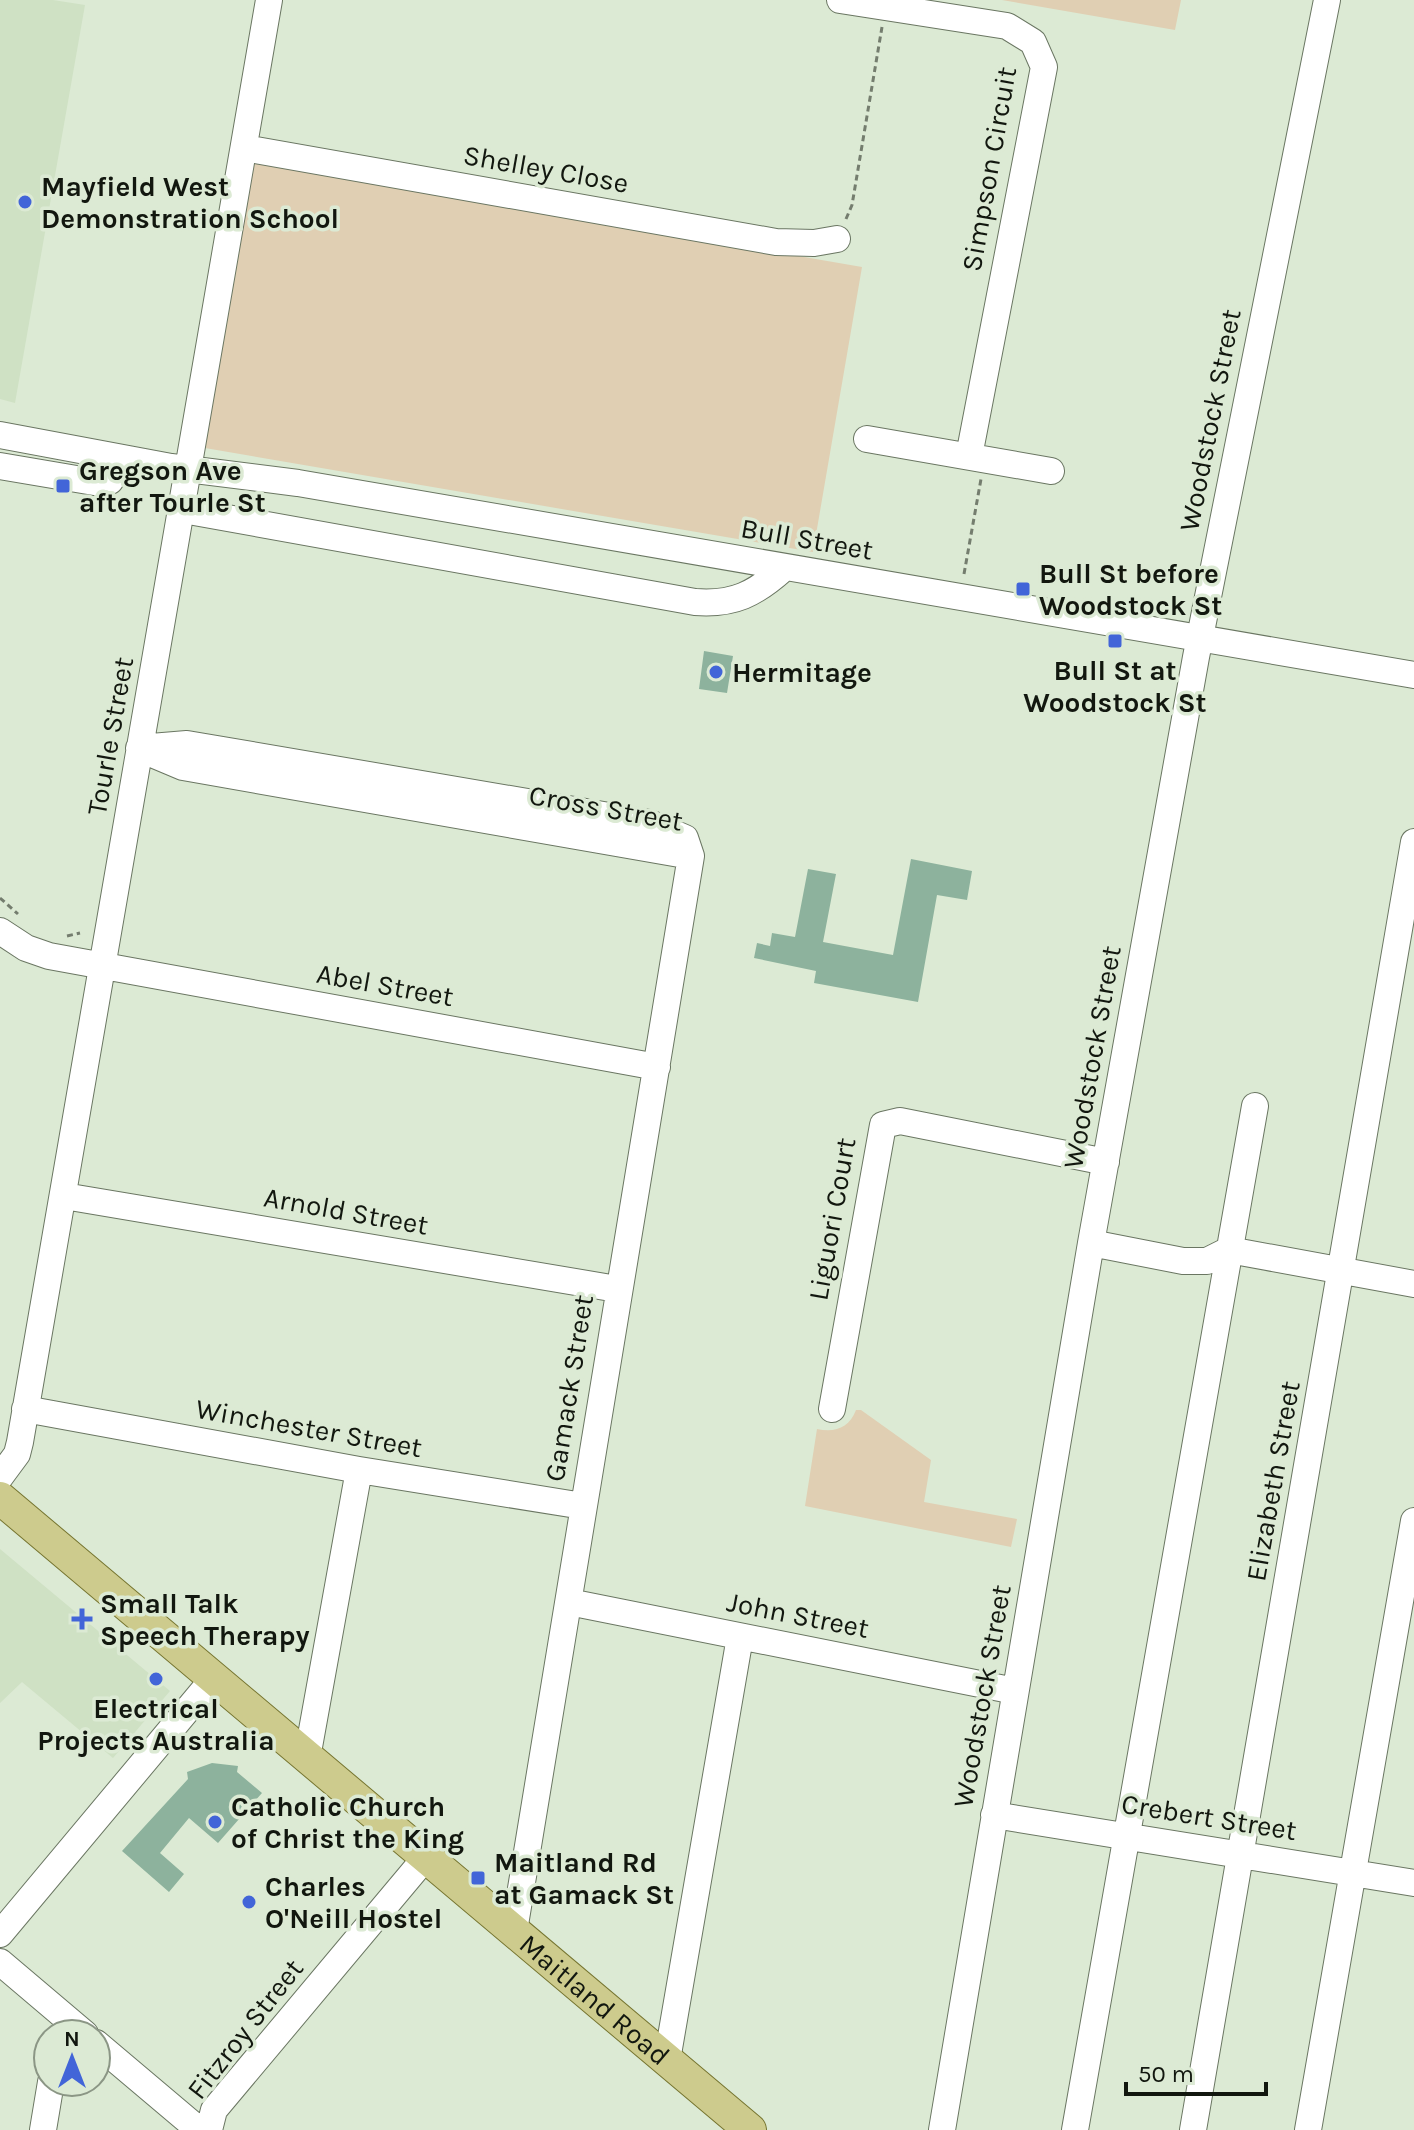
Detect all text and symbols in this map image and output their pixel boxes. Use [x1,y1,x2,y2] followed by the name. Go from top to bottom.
[955,64,1023,274] street label: Simpson Circuit
[461,138,631,200] street label: Shelley Close
[41,170,339,235] place label: Mayfield West Demonstration School
[16,193,34,211] marker: Mayfield West Demonstration School
[1172,306,1248,534] street label: Woodstock Street
[79,454,266,519] place label: Gregson Ave after Tourle St
[54,477,72,495] marker: Gregson Ave after Tourle St
[738,511,876,567] street label: Bull Street
[1039,557,1222,622] place label: Bull St before Woodstock St
[1014,580,1032,598] marker: Bull St before Woodstock St
[1106,632,1124,650] marker: Bull St at Woodstock St
[80,654,140,818] street label: Tourle Street
[1023,654,1207,719] place label: Bull St at Woodstock St
[732,656,872,689] place label: Hermitage
[707,663,725,681] marker: Hermitage
[527,778,685,838] street label: Cross Street
[1056,943,1128,1171] street label: Woodstock Street
[314,957,456,1013] street label: Abel Street
[801,1135,863,1303] street label: Liguori Court
[261,1180,431,1242] street label: Arnold Street
[538,1292,600,1484] street label: Gamack Street
[1239,1378,1307,1584] street label: Elizabeth Street
[193,1392,425,1464] street label: Winchester Street
[946,1582,1018,1810] street label: Woodstock Street
[724,1585,872,1645] street label: John Street
[100,1587,310,1652] place label: Small Talk Speech Therapy
[71,1608,93,1630] marker: Small Talk Speech Therapy
[147,1670,165,1688] marker: Electrical Projects Australia
[37,1692,275,1757] place label: Electrical Projects Australia
[1119,1787,1299,1847] street label: Crebert Street
[231,1790,464,1855] place label: Catholic Church of Christ the King
[206,1813,224,1831] marker: Catholic Church of Christ the King
[494,1846,674,1911] place label: Maitland Rd at Gamack St
[469,1869,487,1887] marker: Maitland Rd at Gamack St
[265,1870,442,1935] place label: Charles O'Neill Hostel
[240,1893,258,1911] marker: Charles O'Neill Hostel
[513,1927,677,2072] street label: Maitland Road
[180,1952,310,2106] street label: Fitzroy Street
[32,2018,112,2098] north arrow
[64,2026,80,2052] text: N
[1126,2046,1266,2096] scale bar
[1138,2060,1194,2088] text: 50 m

